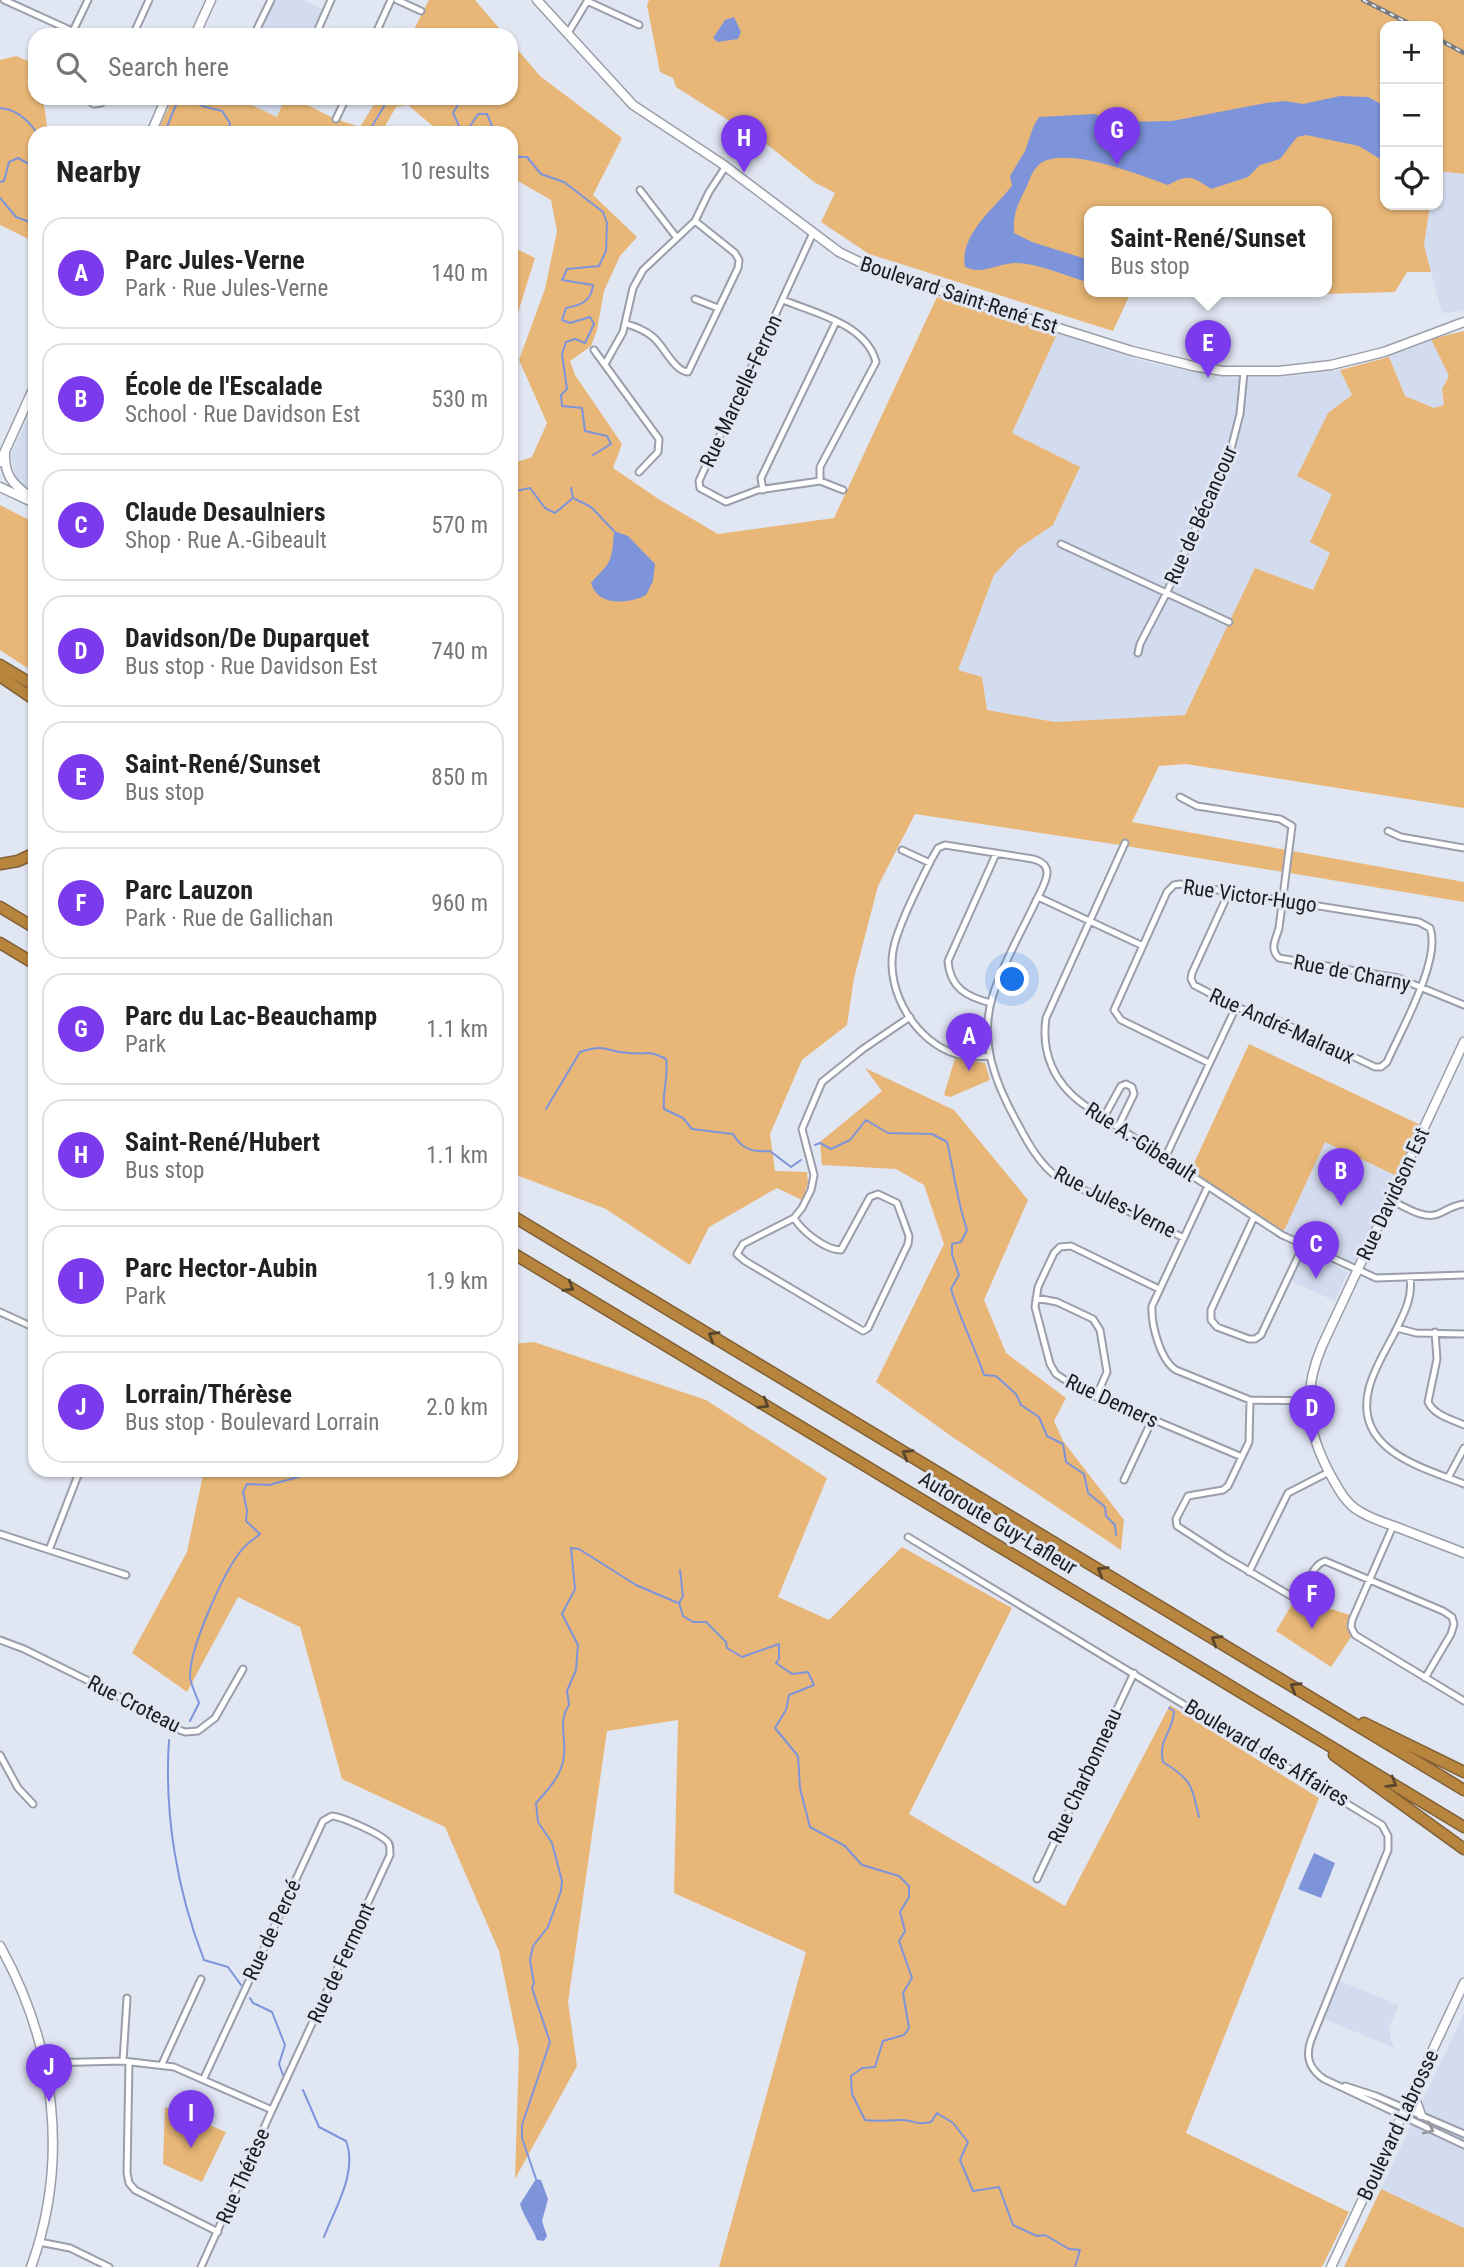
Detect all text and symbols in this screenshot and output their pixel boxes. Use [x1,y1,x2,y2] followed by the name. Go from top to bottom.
[1380,21,1443,210] map controls
[1380,21,1443,84] button: +
[28,28,518,105] search box
[52,48,90,86] icon: search
[108,52,229,82] text: Search here
[1380,84,1443,147] button: −
[1094,107,1140,165] pin: G
[721,115,767,173] pin: H
[1380,147,1443,210] button: locate
[56,154,141,189] text: Nearby
[400,158,490,185] text: 10 results
[1084,206,1332,297] popup
[1110,223,1306,253] text: Saint-René/Sunset
[125,245,305,275] text: Parc Jules-Verne
[857,252,1061,338] street label: Boulevard Saint-René Est
[1110,253,1190,280] text: Bus stop
[74,260,88,287] text: A
[431,260,488,287] text: 140 m
[125,275,328,302] text: Park · Rue Jules-Verne
[695,311,787,471] street label: Rue Marcelle-Ferron
[1185,320,1231,378] pin: E
[125,371,322,401] text: École de l'Escalade
[75,386,87,413] text: B
[431,386,488,413] text: 530 m
[125,401,360,428] text: School · Rue Davidson Est
[1160,442,1242,588] street label: Rue de Bécancour
[125,497,325,527] text: Claude Desaulniers
[74,512,88,539] text: C
[431,512,488,539] text: 570 m
[125,527,327,554] text: Shop · Rue A.-Gibeault
[125,623,369,653] text: Davidson/De Duparquet
[75,638,88,665] text: D
[431,638,488,665] text: 740 m
[125,653,378,680] text: Bus stop · Rue Davidson Est
[125,749,321,779] text: Saint-René/Sunset
[75,764,87,791] text: E
[431,764,488,791] text: 850 m
[125,779,204,806] text: Bus stop
[125,875,253,905] text: Parc Lauzon
[1182,875,1318,917] street label: Rue Victor-Hugo
[76,890,86,917] text: F
[431,890,488,917] text: 960 m
[125,905,333,932] text: Park · Rue de Gallichan
[1292,950,1413,996] street label: Rue de Charny
[995,962,1029,996] your location
[1206,983,1358,1069] street label: Rue André-Malraux
[125,1001,377,1031] text: Parc du Lac-Beauchamp
[946,1013,992,1071] pin: A
[74,1016,88,1043] text: G
[426,1016,488,1043] text: 1.1 km
[125,1031,166,1058] text: Park
[1081,1097,1201,1187] street label: Rue A.-Gibeault
[1352,1124,1434,1264] street label: Rue Davidson Est
[125,1127,320,1157] text: Saint-René/Hubert
[74,1142,88,1169] text: H
[426,1142,488,1169] text: 1.1 km
[1318,1148,1364,1206] pin: B
[125,1157,204,1184] text: Bus stop
[1050,1161,1180,1243] street label: Rue Jules-Verne
[1293,1221,1339,1279] pin: C
[125,1253,317,1283] text: Parc Hector-Aubin
[78,1268,84,1295] text: I
[426,1268,488,1295] text: 1.9 km
[562,1279,575,1292] one-way arrow
[125,1283,166,1310] text: Park
[707,1332,720,1345] one-way arrow
[1062,1369,1162,1433] street label: Rue Demers
[125,1379,292,1409] text: Lorrain/Thérèse
[1289,1385,1335,1443] pin: D
[75,1394,87,1421] text: J
[426,1394,488,1421] text: 2.0 km
[756,1396,769,1409] one-way arrow
[125,1409,379,1436] text: Bus stop · Boulevard Lorrain
[902,1449,915,1462] one-way arrow
[915,1466,1081,1580] street label: Autoroute Guy-Lafleur
[1097,1567,1110,1580] one-way arrow
[1289,1571,1335,1629] pin: F
[1210,1635,1223,1648] one-way arrow
[84,1670,184,1738] street label: Rue Croteau
[1289,1683,1302,1696] one-way arrow
[1180,1694,1354,1812] street label: Boulevard des Affaires
[1043,1705,1127,1847] street label: Rue Charbonneau
[1385,1775,1398,1788] one-way arrow
[238,1876,306,1984] street label: Rue de Percé
[303,1899,379,2027] street label: Rue de Fermont
[26,2044,72,2102] pin: J
[1353,2046,1443,2204] street label: Boulevard Labrosse
[168,2090,214,2148] pin: I
[1422,2121,1435,2135] one-way arrow
[211,2124,275,2227] street label: Rue Thérèse

